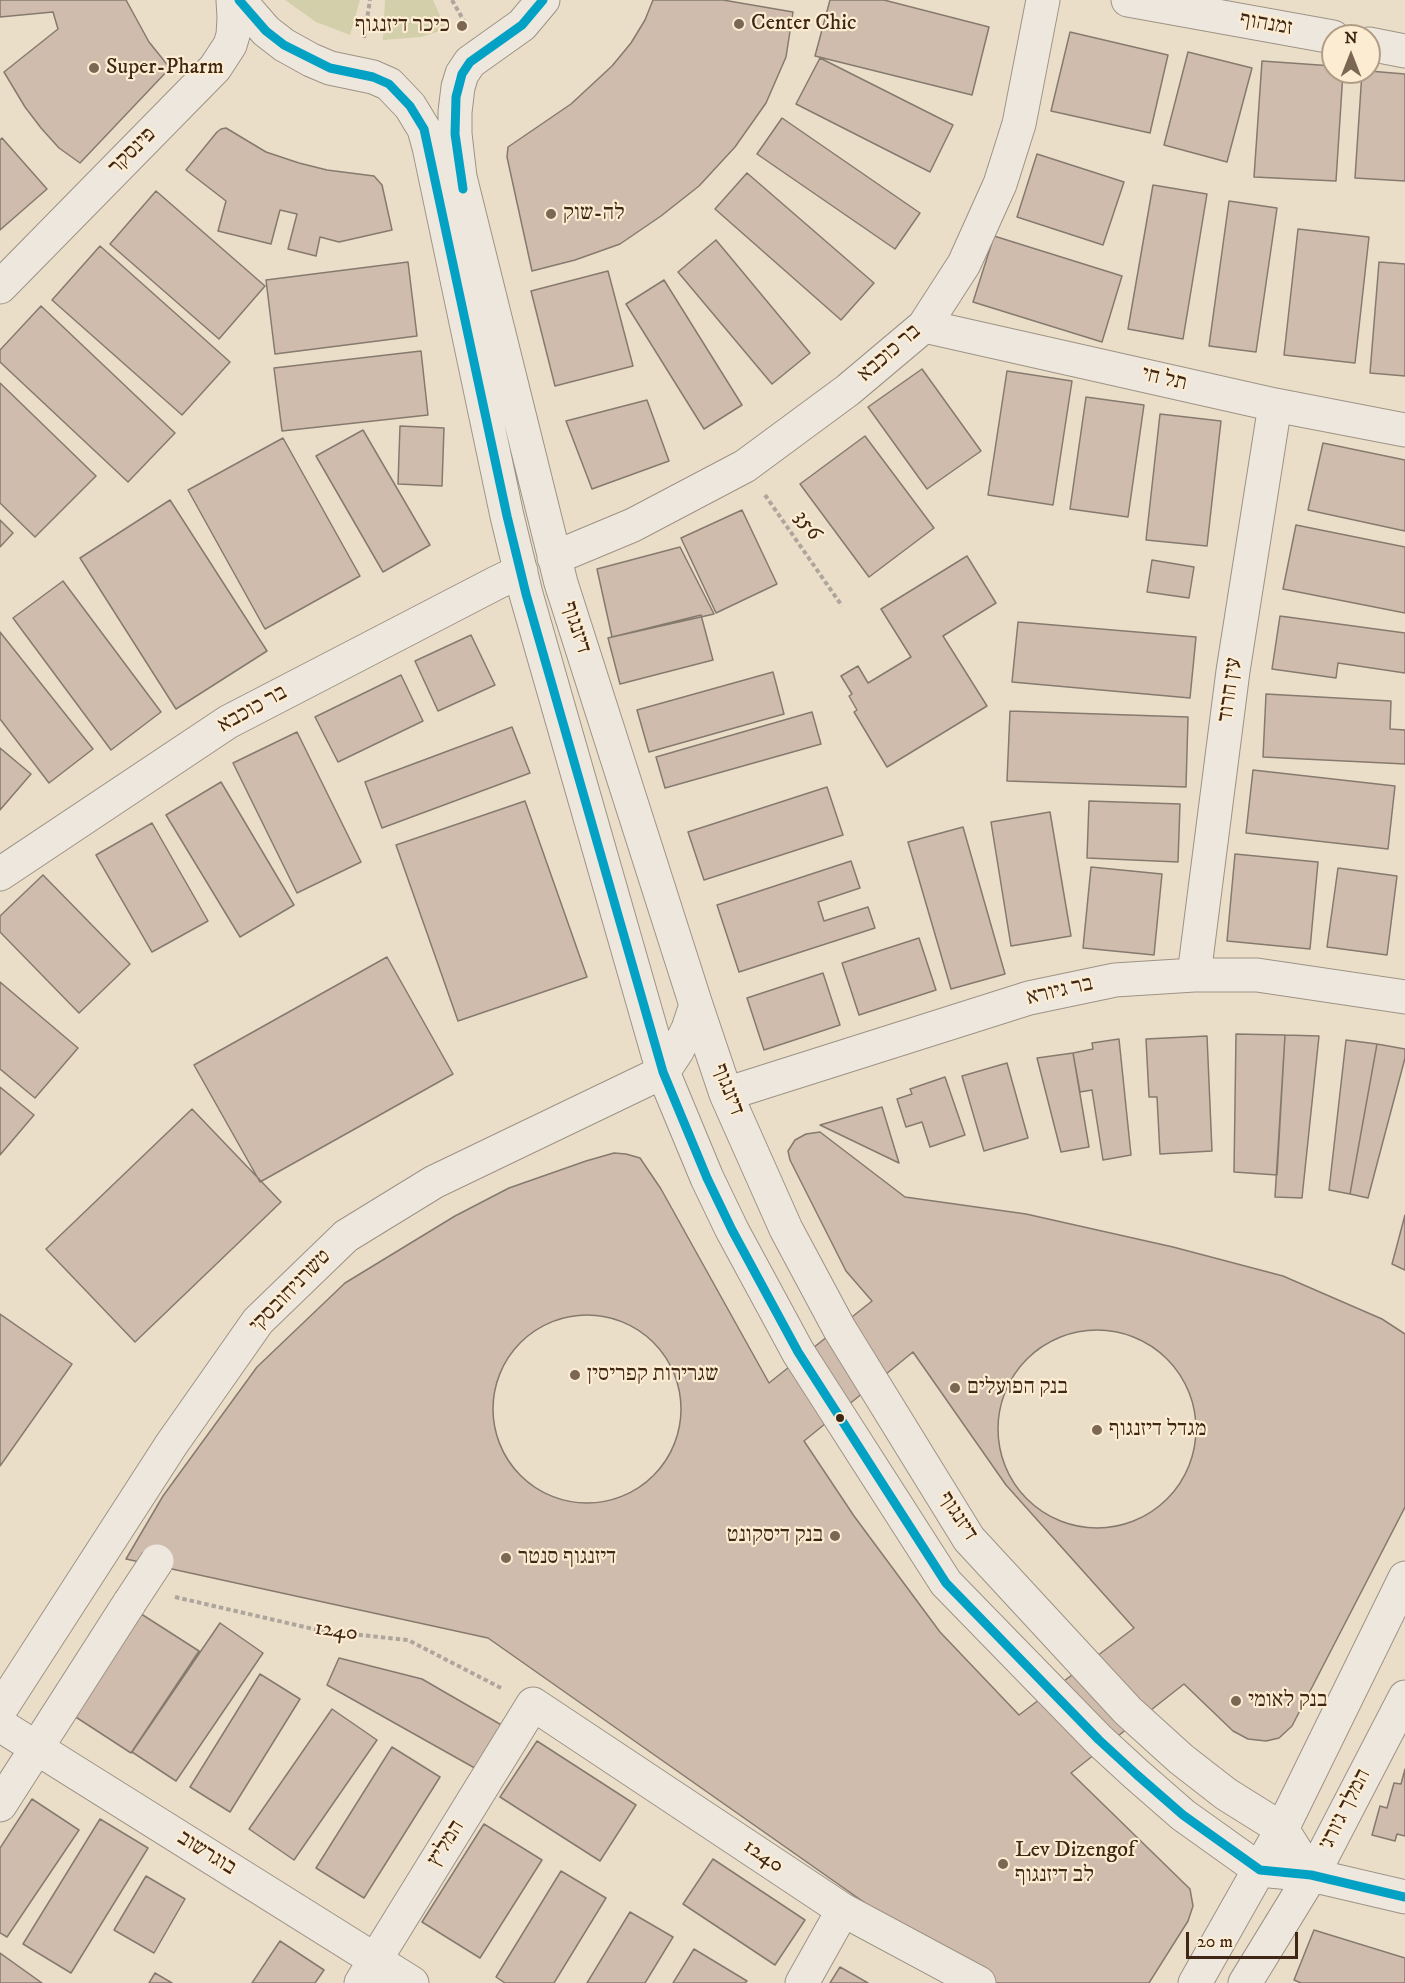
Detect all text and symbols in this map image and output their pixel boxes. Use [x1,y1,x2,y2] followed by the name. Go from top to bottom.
[1238,7,1294,43] street label: זמנהוף
[751,11,856,37] place label: Center Chic
[355,13,450,39] place label: כיכר דיזנגוף
[732,17,746,31] marker: Center Chic
[455,19,469,33] marker: כיכר דיזנגוף
[1321,24,1381,84] north arrow
[1344,28,1358,48] text: N
[106,55,224,81] place label: Super-Pharm
[87,61,101,75] marker: Super-Pharm
[104,123,162,181] street label: פינסקר
[563,201,625,227] place label: לה-שוק
[544,207,558,221] marker: לה-שוק
[853,319,927,389] street label: בר כוכבא
[1139,362,1189,398] street label: תל חי
[787,506,827,546] street label: 356
[554,599,596,657] street label: דיזנגוף
[1213,656,1249,724] street label: עין חרוד
[214,680,292,740] street label: בר כוכבא
[1024,972,1096,1012] street label: בר גיורא
[705,1061,749,1119] street label: דיזנגוף
[245,1245,337,1339] street label: טשרניחובסקי
[587,1362,718,1388] place label: שגרירות קפריסין
[568,1368,582,1382] marker: שגרירות קפריסין
[967,1375,1068,1401] place label: בנק הפועלים
[948,1381,962,1395] marker: בנק הפועלים
[834,1412,846,1424] unlabelled marker
[1109,1417,1207,1443] place label: מגדל דיזנגוף
[1090,1423,1104,1437] marker: מגדל דיזנגוף
[932,1488,982,1546] street label: דיזנגוף
[727,1523,823,1549] place label: בנק דיסקונט
[828,1529,842,1543] marker: בנק דיסקונט
[518,1545,616,1571] place label: דיזנגוף סנטר
[499,1551,513,1565] marker: דיזנגוף סנטר
[313,1616,359,1648] street label: 1240
[1248,1688,1327,1714] place label: בנק לאומי
[1229,1694,1243,1708] marker: בנק לאומי
[1314,1765,1378,1855] street label: המלך ג׳ורג׳
[423,1816,471,1872] street label: המליץ
[172,1826,240,1882] street label: בוגרשוב
[738,1834,788,1880] street label: 1240
[1015,1838,1135,1890] place label: Lev Dizengof לב דיזנגוף
[996,1857,1010,1871] marker: Lev Dizengof לב דיזנגוף
[1189,1920,1302,1958] scale bar
[1197,1931,1233,1953] text: 20 m

